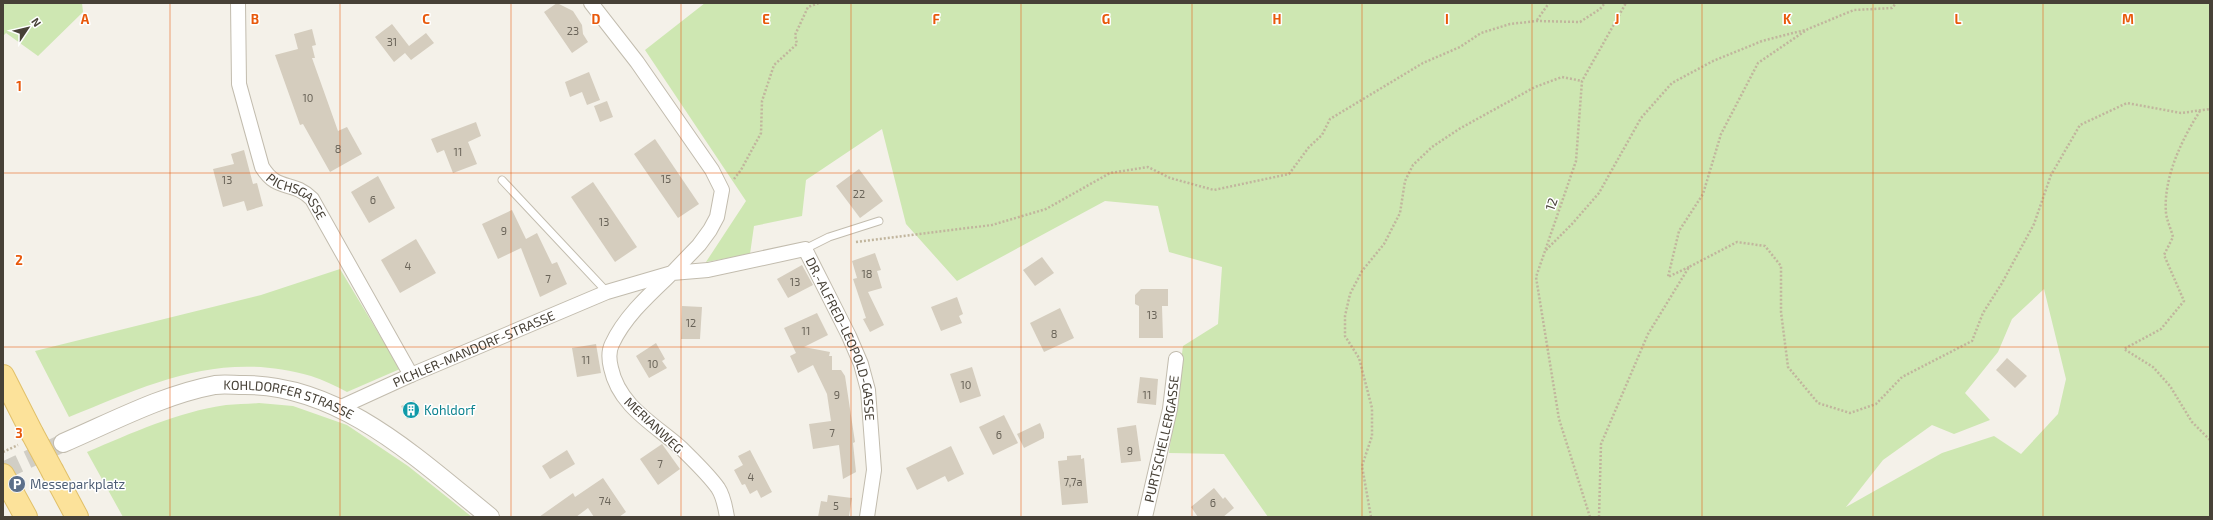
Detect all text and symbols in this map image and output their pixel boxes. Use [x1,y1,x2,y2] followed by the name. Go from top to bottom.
[8,8,48,48] north arrow
[81,11,90,27] text: A
[251,11,259,27] text: B
[422,11,430,27] text: C
[592,11,601,27] text: D
[762,11,770,27] text: E
[932,11,940,27] text: F
[1102,11,1110,27] text: G
[1273,11,1282,27] text: H
[1445,11,1449,27] text: I
[1615,11,1619,27] text: J
[1783,11,1792,27] text: K
[1955,11,1962,27] text: L
[2122,11,2134,27] text: M
[29,15,44,29] text: N
[567,24,579,37] house number: 23
[387,35,397,48] house number: 31
[16,78,22,94] text: 1
[302,91,314,104] house number: 10
[335,142,341,155] house number: 8
[454,145,462,158] house number: 11
[263,170,330,222] street label: PICHSGASSE
[661,172,671,185] house number: 15
[222,173,232,186] house number: 13
[853,187,865,200] house number: 22
[370,193,376,206] house number: 6
[1541,195,1561,213] street label: 12
[599,215,609,228] house number: 13
[501,224,507,237] house number: 9
[15,252,23,268] text: 2
[802,254,878,421] street label: DR.-ALFRED-LEOPOLD-GASSE
[405,259,412,272] house number: 4
[861,267,873,280] house number: 18
[545,272,551,285] house number: 7
[790,275,800,288] house number: 13
[390,307,557,390] street label: PICHLER-MANDORF-STRASSE
[1147,308,1157,321] house number: 13
[686,316,696,329] house number: 12
[802,324,810,337] house number: 11
[1051,327,1057,340] house number: 8
[582,353,590,366] house number: 11
[647,357,659,370] house number: 10
[1141,374,1182,504] street label: PURTSCHELLERGASSE
[223,377,357,422] street label: KOHLDORFER STRASSE
[960,378,972,391] house number: 10
[834,388,840,401] house number: 9
[1143,388,1151,401] house number: 11
[621,394,687,456] street label: MERIANWEG
[401,400,421,420] building icon: Kohldorf
[424,402,476,418] place label: Kohldorf
[15,425,23,441] text: 3
[829,426,835,439] house number: 7
[996,428,1002,441] house number: 6
[1127,444,1133,457] house number: 9
[657,457,663,470] house number: 7
[748,470,755,483] house number: 4
[7,474,27,494] parking icon: Messeparkplatz
[1064,475,1082,488] house number: 7,7a
[30,476,125,492] place label: Messeparkplatz
[599,494,611,507] house number: 74
[1210,496,1216,509] house number: 6
[833,499,839,512] house number: 5

